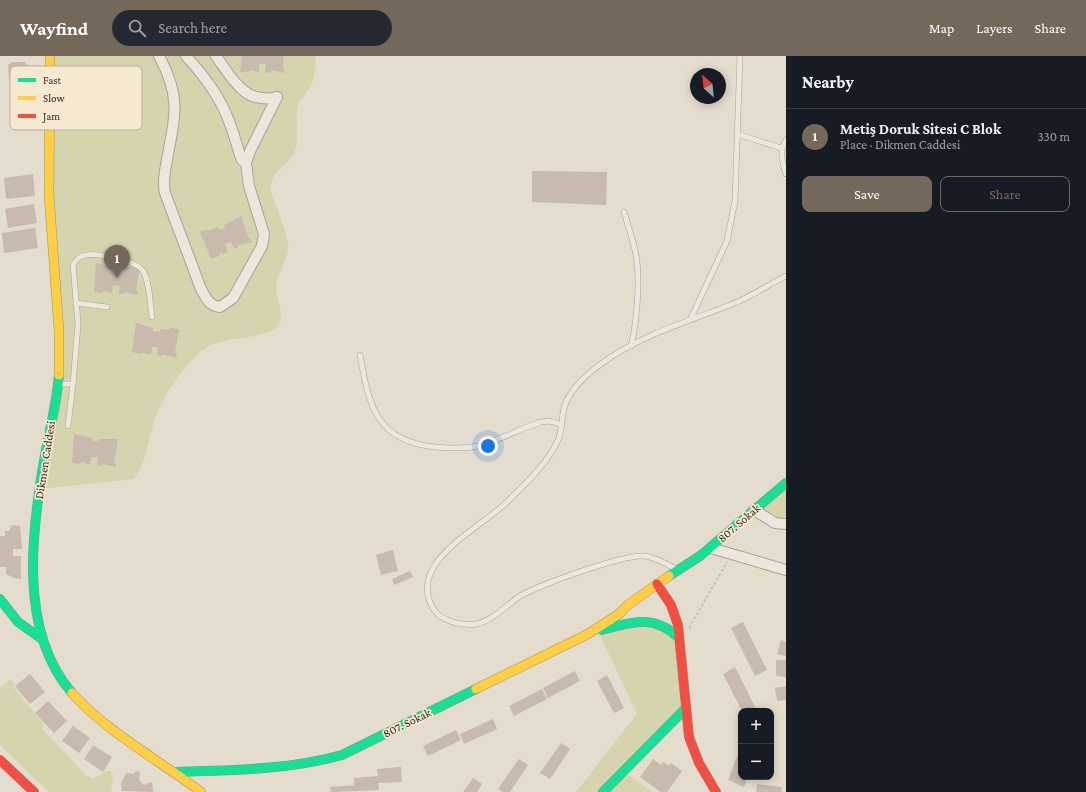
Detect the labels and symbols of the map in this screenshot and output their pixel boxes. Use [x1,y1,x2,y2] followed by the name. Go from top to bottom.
[10,66,142,130] legend
[690,68,726,104] north arrow
[43,74,62,86] text: Fast
[43,92,65,104] text: Slow
[42,110,60,123] text: Jam
[104,245,130,278] pin: 1
[32,420,58,500] street label: Dikmen Caddesi
[478,436,498,456] your location
[715,501,763,545] street label: 807. Sokak
[381,705,433,741] street label: 807. Sokak

